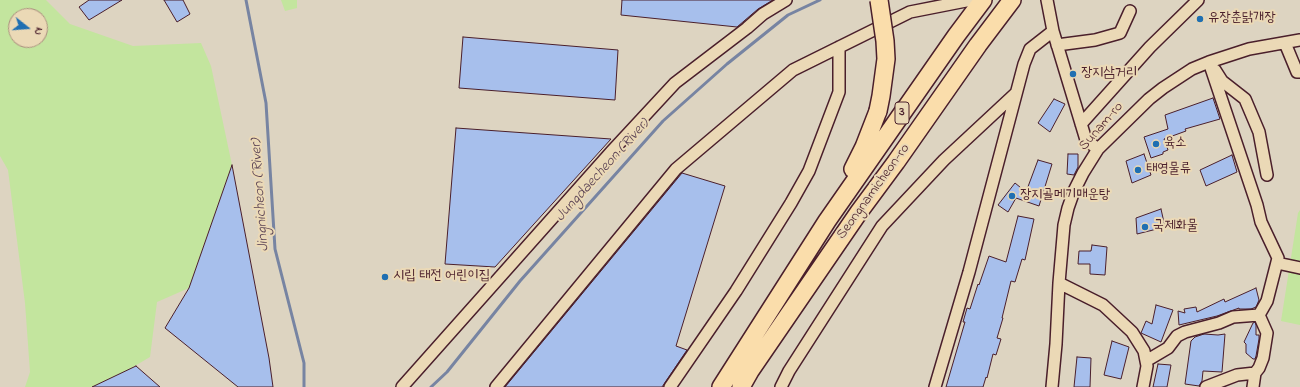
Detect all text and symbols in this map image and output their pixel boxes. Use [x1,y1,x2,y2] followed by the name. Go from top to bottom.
[8,8,48,48] north arrow
[1208,11,1276,27] place label: 유장춘닭개장
[1195,14,1205,24] marker: 유장춘닭개장
[30,25,47,37] text: N
[1081,66,1137,82] place label: 장지삼거리
[1068,69,1078,79] marker: 장지삼거리
[1076,99,1128,155] street label: Sunam-ro
[895,102,909,124] road number: 3
[552,116,654,226] water label: Jungdaecheon (River)
[1164,136,1187,152] place label: 육소
[248,138,274,252] water label: Jingnicheon (River)
[1151,139,1161,149] marker: 육소
[834,141,914,243] street label: Seongnamicheon-ro
[1146,162,1191,178] place label: 태영물류
[1133,165,1143,175] marker: 태영물류
[1020,188,1110,204] place label: 장지골메기매운탕
[1007,191,1017,201] marker: 장지골메기매운탕
[1153,219,1198,235] place label: 국제화물
[1140,222,1150,232] marker: 국제화물
[393,269,490,285] place label: 시립 태전 어린이집
[380,272,390,282] marker: 시립 태전 어린이집

